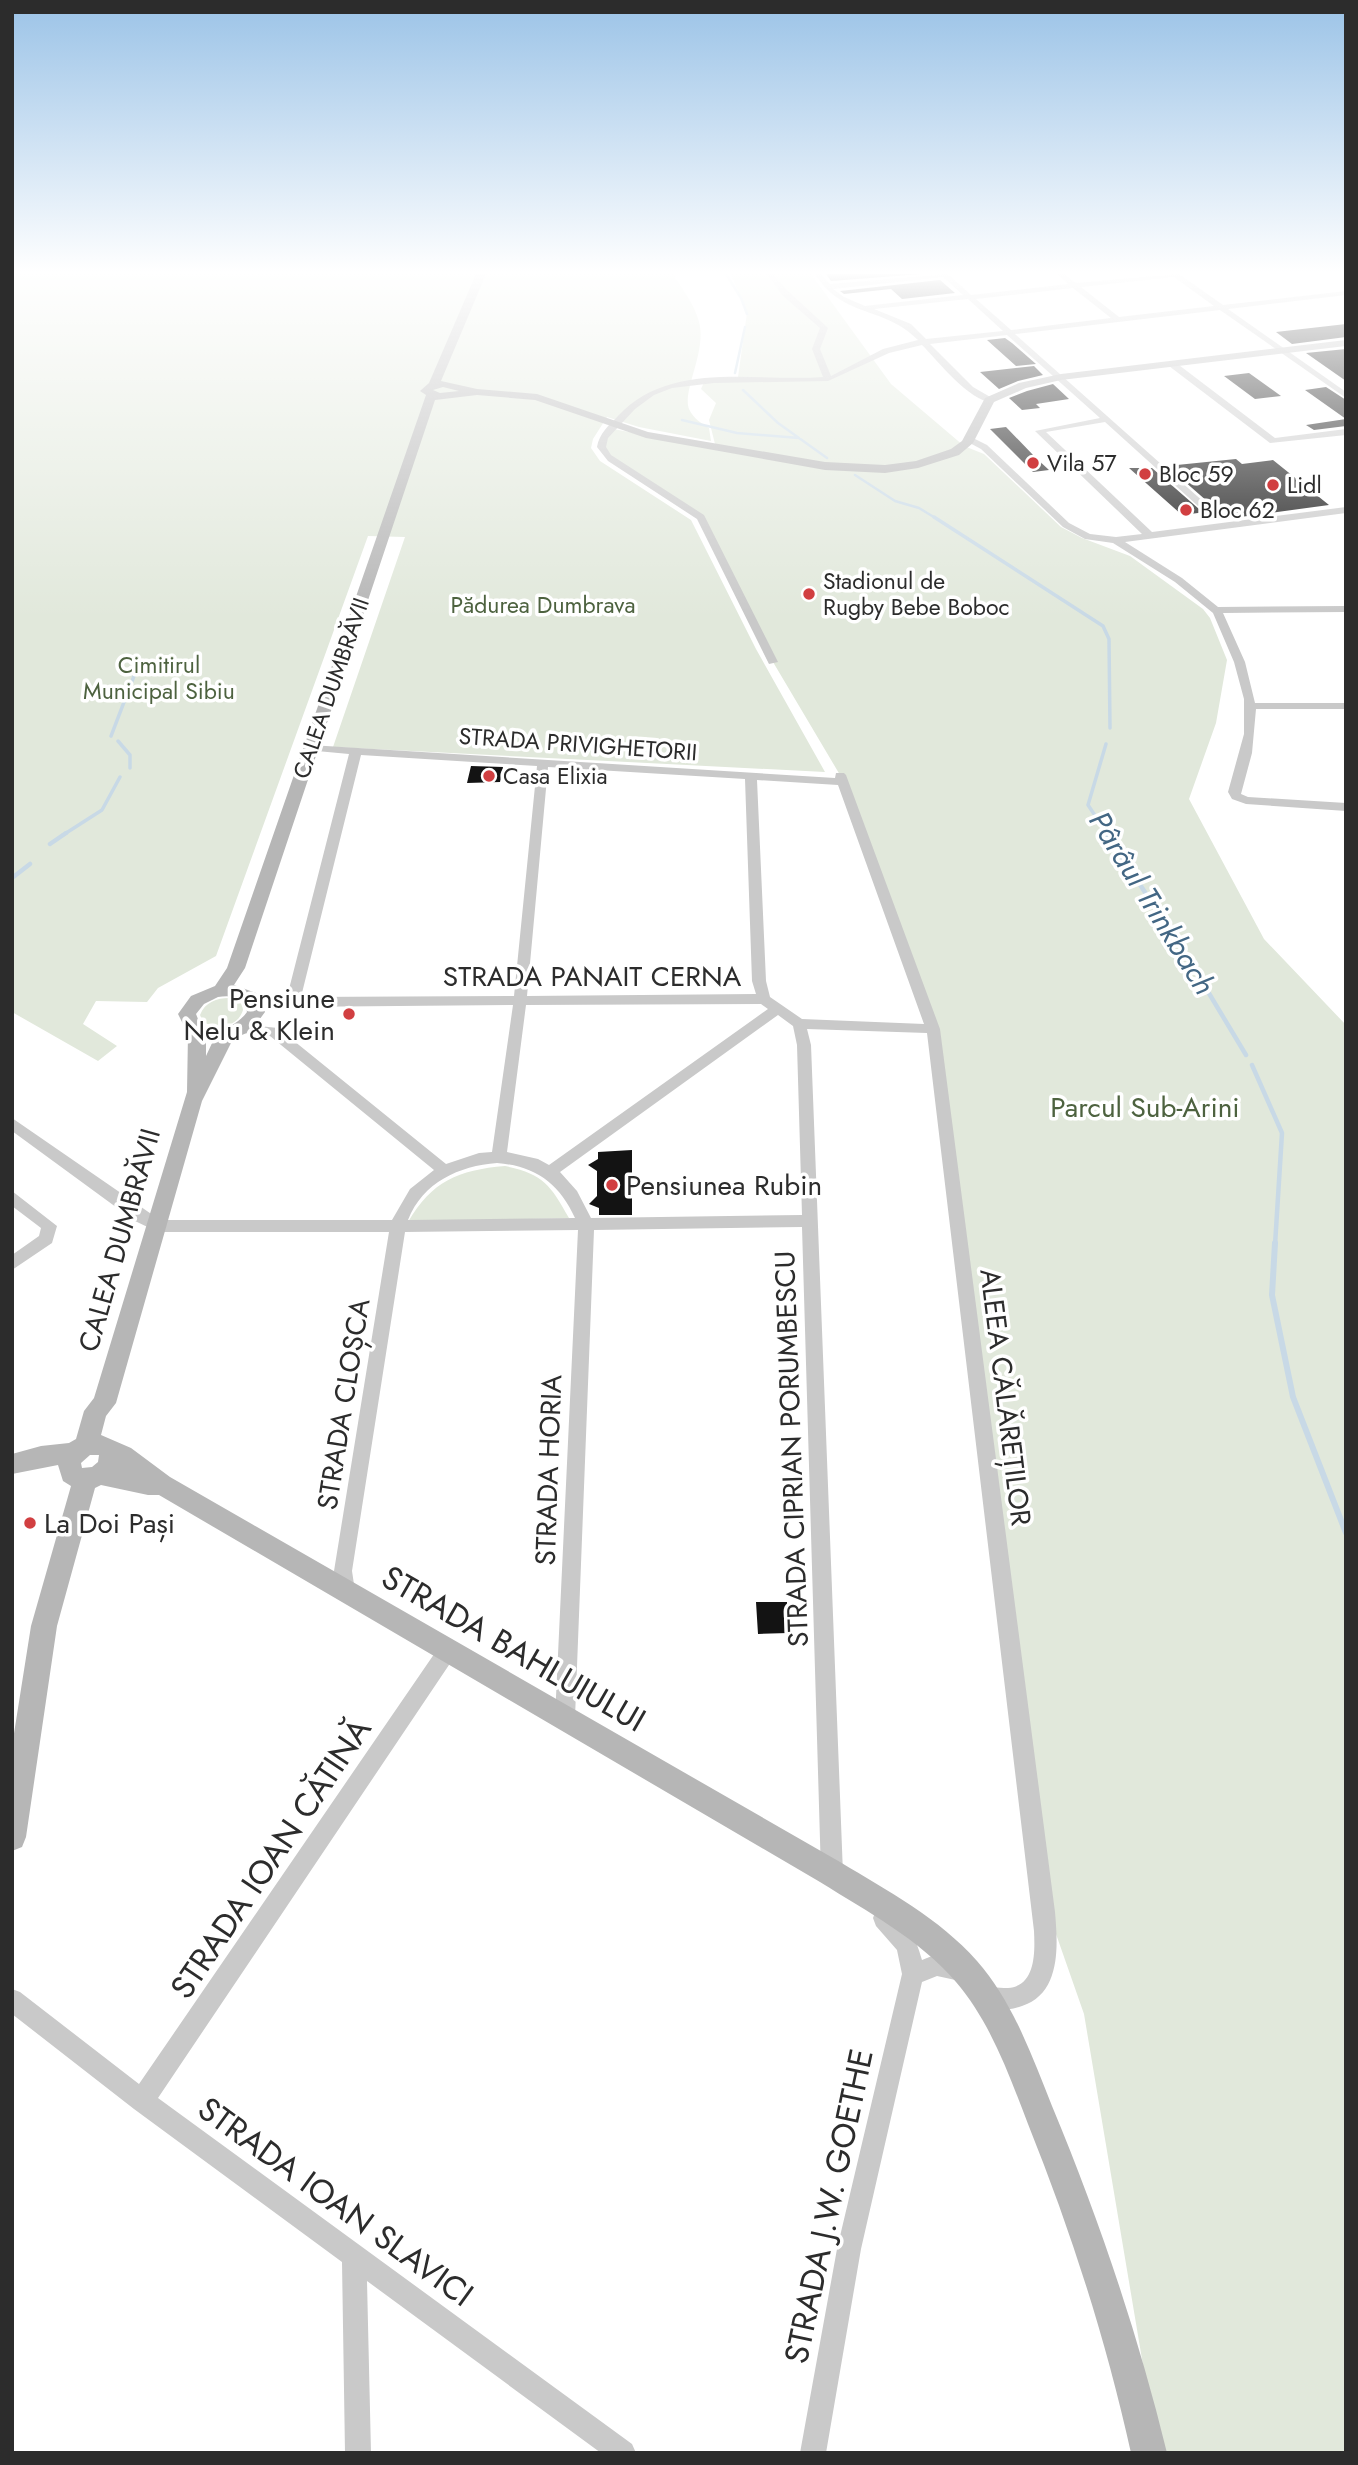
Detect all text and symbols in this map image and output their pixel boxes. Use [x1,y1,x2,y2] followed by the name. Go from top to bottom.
[1047,446,1116,480] place label: Vila 57
[1025,455,1041,471] marker: Vila 57
[1159,457,1234,491] place label: Bloc 59
[1137,466,1153,482] marker: Bloc 59
[1287,468,1322,502] place label: Lidl
[1265,477,1281,493] marker: Lidl
[1200,493,1275,527] place label: Bloc 62
[1178,502,1194,518] marker: Bloc 62
[823,564,1009,624] place label: Stadionul de Rugby Bebe Boboc
[801,586,817,602] marker: Stadionul de Rugby Bebe Boboc
[450,588,636,622] park label: Pădurea Dumbrava
[284,593,378,783] street label: CALEA DUMBRĂVII
[83,648,235,708] park label: Cimitirul Municipal Sibiu
[458,719,698,769] street label: STRADA PRIVIGHETORII
[503,759,608,793] place label: Casa Elixia
[481,768,497,784] marker: Casa Elixia
[1079,803,1226,1003] water label: Pârâul Trinkbach
[443,956,742,997] street label: STRADA PANAIT CERNA
[183,978,335,1051] place label: Pensiune Nelu & Klein
[341,1006,357,1022] marker: Pensiune Nelu & Klein
[1050,1087,1240,1128] park label: Parcul Sub-Arini
[68,1124,171,1357] street label: CALEA DUMBRĂVII
[626,1165,822,1206] place label: Pensiunea Rubin
[604,1177,620,1193] marker: Pensiunea Rubin
[764,1250,819,1648] street label: STRADA CIPRIAN PORUMBESCU
[969,1266,1042,1528] street label: ALEEA CĂLĂREȚILOR
[307,1295,381,1513] street label: STRADA CLOȘCA
[525,1373,572,1566] street label: STRADA HORIA
[44,1503,175,1544] place label: La Doi Pași
[22,1515,38,1531] marker: La Doi Pași
[373,1554,655,1743] street label: STRADA BAHLUIULUI
[159,1708,382,2008] street label: STRADA IOAN CĂTINĂ
[772,2044,885,2368] street label: STRADA J.W. GOETHE
[188,2085,483,2317] street label: STRADA IOAN SLAVICI

